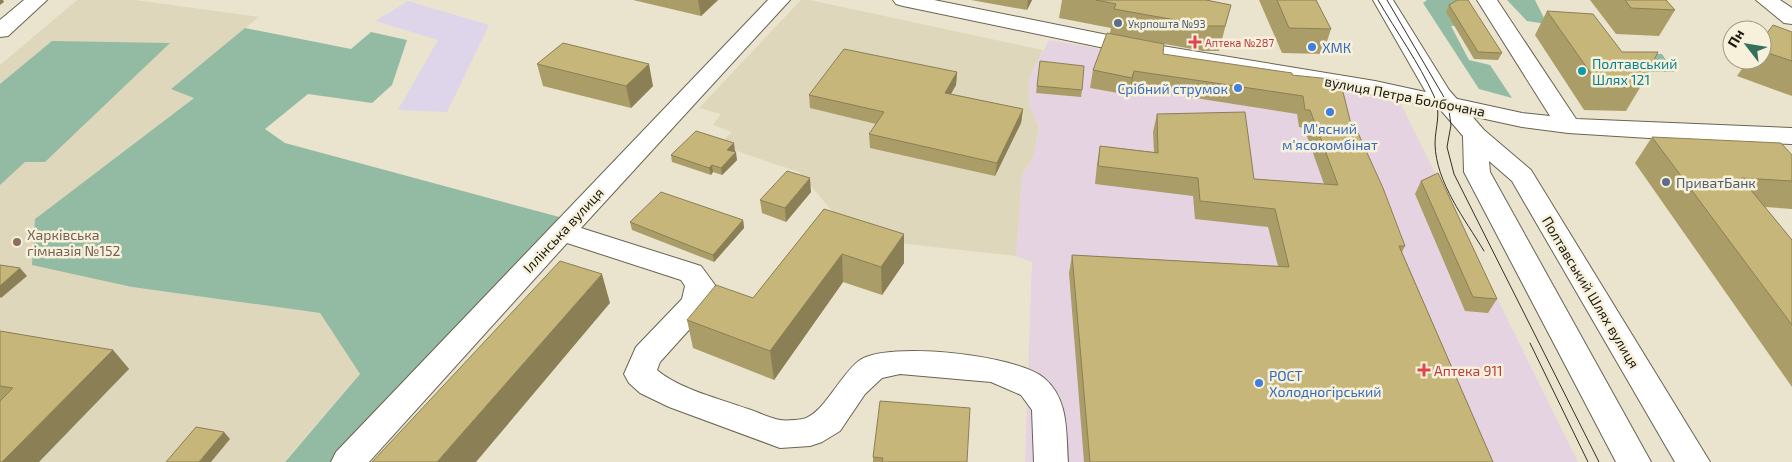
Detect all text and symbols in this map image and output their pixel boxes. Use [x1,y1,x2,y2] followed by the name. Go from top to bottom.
[1112,17,1124,29] marker: Укрпошта №93
[1128,17,1206,30] place label: Укрпошта №93
[1722,20,1772,70] north arrow
[1723,26,1747,50] text: Пн
[1189,36,1201,48] marker: Аптека №287
[1205,36,1274,49] place label: Аптека №287
[1322,39,1351,56] place label: ХМК
[1306,41,1318,53] marker: ХМК
[1592,55,1678,88] place label: Полтавський Шлях 121
[1576,65,1588,77] marker: Полтавський Шлях 121
[1323,72,1487,120] street label: вулиця Петра Болбочана
[1117,80,1228,97] place label: Срібний струмок
[1232,82,1244,94] marker: Срібний струмок
[1324,106,1336,118] marker: М'ясний м'ясокомбінат
[1282,120,1378,153] place label: М'ясний м'ясокомбінат
[1676,174,1756,191] place label: ПриватБанк
[1660,176,1672,188] marker: ПриватБанк
[519,184,607,276] street label: Іллінська вулиця
[1539,213,1643,371] street label: Полтавський Шлях вулиця
[27,226,121,259] place label: Харківська гімназія №152
[11,236,23,248] marker: Харківська гімназія №152
[1434,362,1503,379] place label: Аптека 911
[1418,364,1430,376] marker: Аптека 911
[1269,367,1382,400] place label: РОСТ Холодногірський
[1253,377,1265,389] marker: РОСТ Холодногірський

